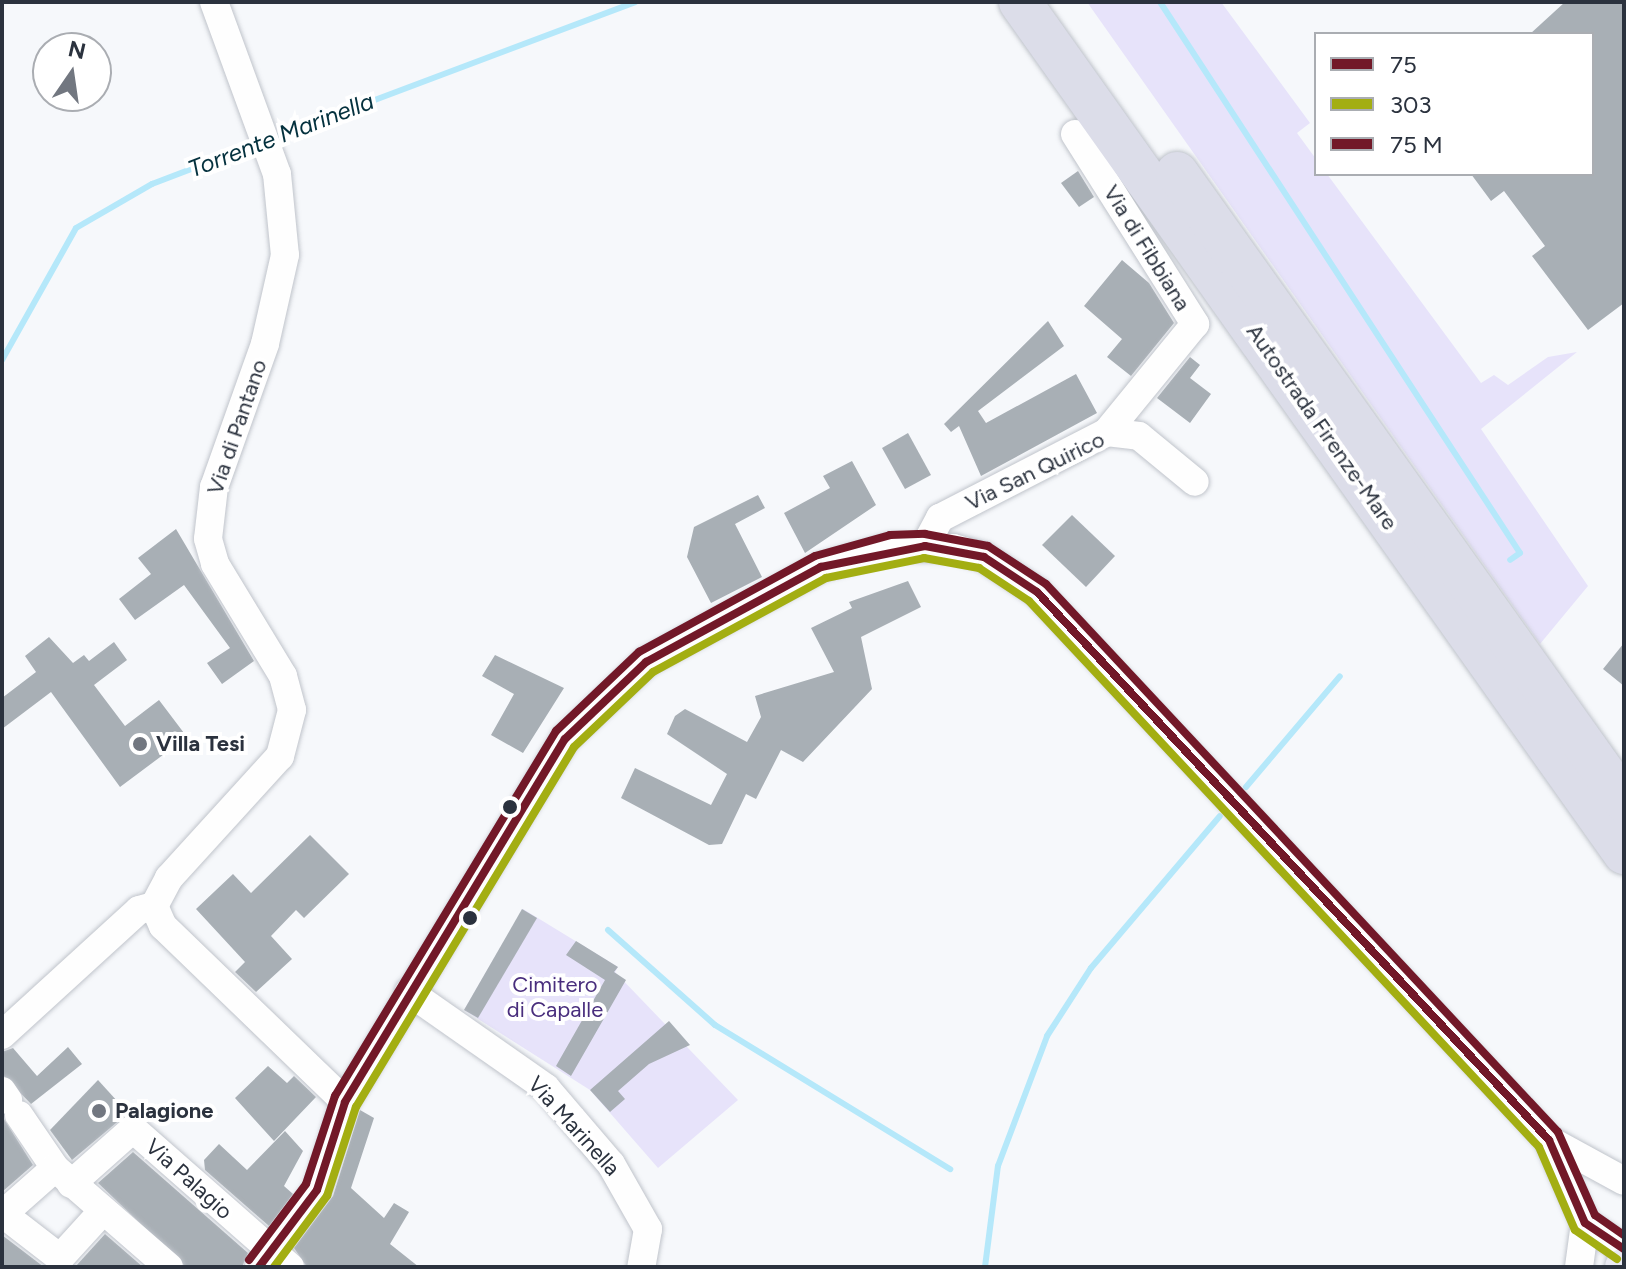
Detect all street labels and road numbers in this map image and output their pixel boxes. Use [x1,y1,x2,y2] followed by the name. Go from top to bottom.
[1098,180,1196,316] street label: Via di Fibbiana
[1241,319,1403,535] street label: Autostrada Firenze-Mare
[202,356,272,498] street label: Via di Pantano
[961,426,1109,516] street label: Via San Quirico
[523,1071,625,1181] street label: Via Marinella
[140,1133,238,1225] street label: Via Palagio

